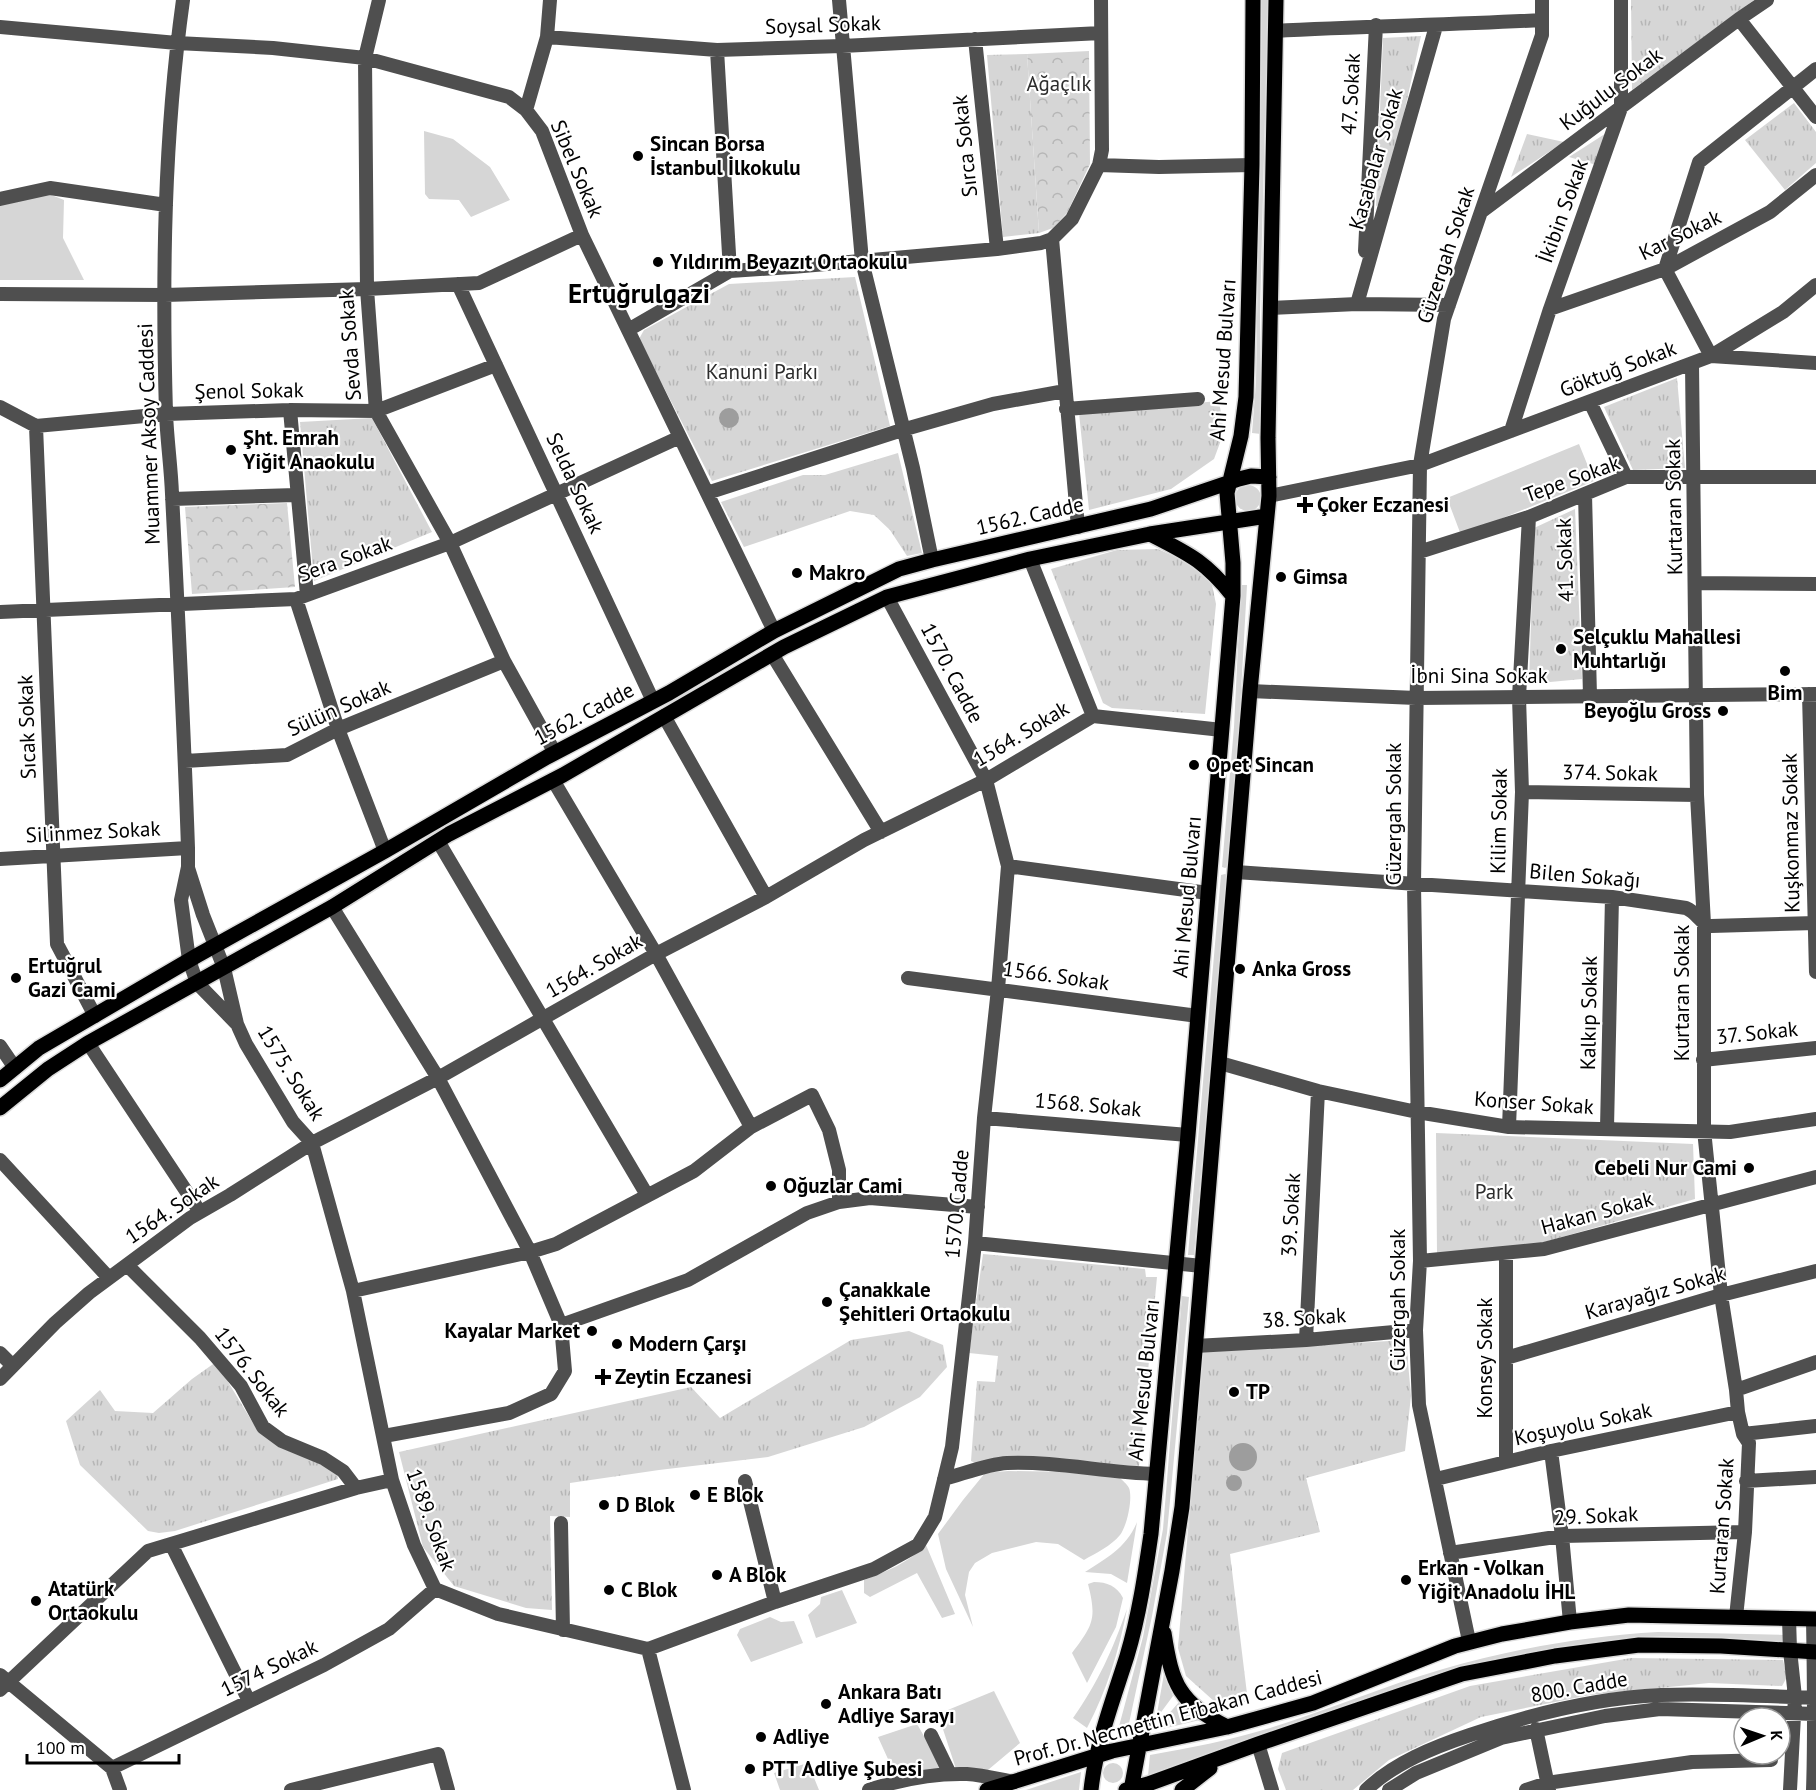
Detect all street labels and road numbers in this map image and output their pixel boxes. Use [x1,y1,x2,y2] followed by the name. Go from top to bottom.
[765,9,881,40] street label: Soysal Sokak
[1554,41,1668,136] street label: Kuğulu Sokak
[1335,52,1366,136] street label: 47. Sokak
[1342,85,1409,233] street label: Kasabalar Sokak
[946,94,983,198] street label: Sırca Sokak
[545,116,610,222] street label: Sibel Sokak
[1531,155,1594,267] street label: İkibin Sokak
[1411,183,1480,327] street label: Güzergah Sokak
[1634,203,1725,266] street label: Kar Sokak
[1203,278,1242,442] street label: Ahi Mesud Bulvarı
[332,288,367,402] street label: Sevda Sokak
[131,323,166,545] street label: Muammer Aksoy Caddesi
[1556,334,1680,403] street label: Göktuğ Sokak
[194,376,304,405] street label: Şenol Sokak
[540,428,611,538] street label: Selda Sokak
[1659,439,1688,575] street label: Kurtaran Sokak
[1520,449,1624,508] street label: Tepe Sokak
[973,490,1086,541] street label: 1562. Cadde
[1550,517,1579,603] street label: 41. Sokak
[294,529,395,588] street label: Sera Sokak
[915,618,990,727] street label: 1570. Cadde
[1410,662,1548,689] street label: İbni Sina Sokak
[283,673,395,742] street label: Sülün Sokak
[11,674,42,780] street label: Sıcak Sokak
[529,676,638,751] street label: 1562. Cadde
[968,694,1074,773] street label: 1564. Sokak
[1380,743,1407,885] street label: Güzergah Sokak
[1776,753,1805,913] street label: Kuşkonmaz Sokak
[1562,758,1658,787] street label: 374. Sokak
[1484,768,1513,874] street label: Kilim Sokak
[25,814,161,849] street label: Silinmez Sokak
[1166,815,1207,979] street label: Ahi Mesud Bulvarı
[1528,857,1642,894] street label: Bilen Sokağı
[1668,925,1695,1061] street label: Kurtaran Sokak
[541,927,647,1004] street label: 1564. Sokak
[1001,955,1111,996] street label: 1566. Sokak
[1574,956,1603,1070] street label: Kalkıp Sokak
[1715,1015,1799,1050] street label: 37. Sokak
[252,1020,331,1125] street label: 1575. Sokak
[1473,1085,1595,1120] street label: Konser Sokak
[1033,1086,1143,1123] street label: 1568. Sokak
[938,1148,975,1260] street label: 1570. Cadde
[120,1167,224,1250] street label: 1564. Sokak
[1275,1172,1306,1258] street label: 39. Sokak
[1538,1185,1656,1240] street label: Hakan Sokak
[1384,1229,1411,1371] street label: Güzergah Sokak
[1582,1260,1728,1325] street label: Karayağız Sokak
[1471,1297,1498,1419] street label: Konsey Sokak
[1122,1298,1165,1462] street label: Ahi Mesud Bulvarı
[1261,1301,1347,1334] street label: 38. Sokak
[209,1321,296,1422] street label: 1576. Sokak
[1512,1396,1654,1451] street label: Koşuyolu Sokak
[1703,1457,1740,1595] street label: Kurtaran Sokak
[400,1465,462,1575] street label: 1589. Sokak
[1553,1500,1639,1531] street label: 29. Sokak
[216,1633,322,1703] street label: 1574 Sokak
[1011,1663,1325,1772] street label: Prof. Dr. Necmettin Erbakan Caddesi
[1528,1665,1630,1708] street label: 800. Cadde

